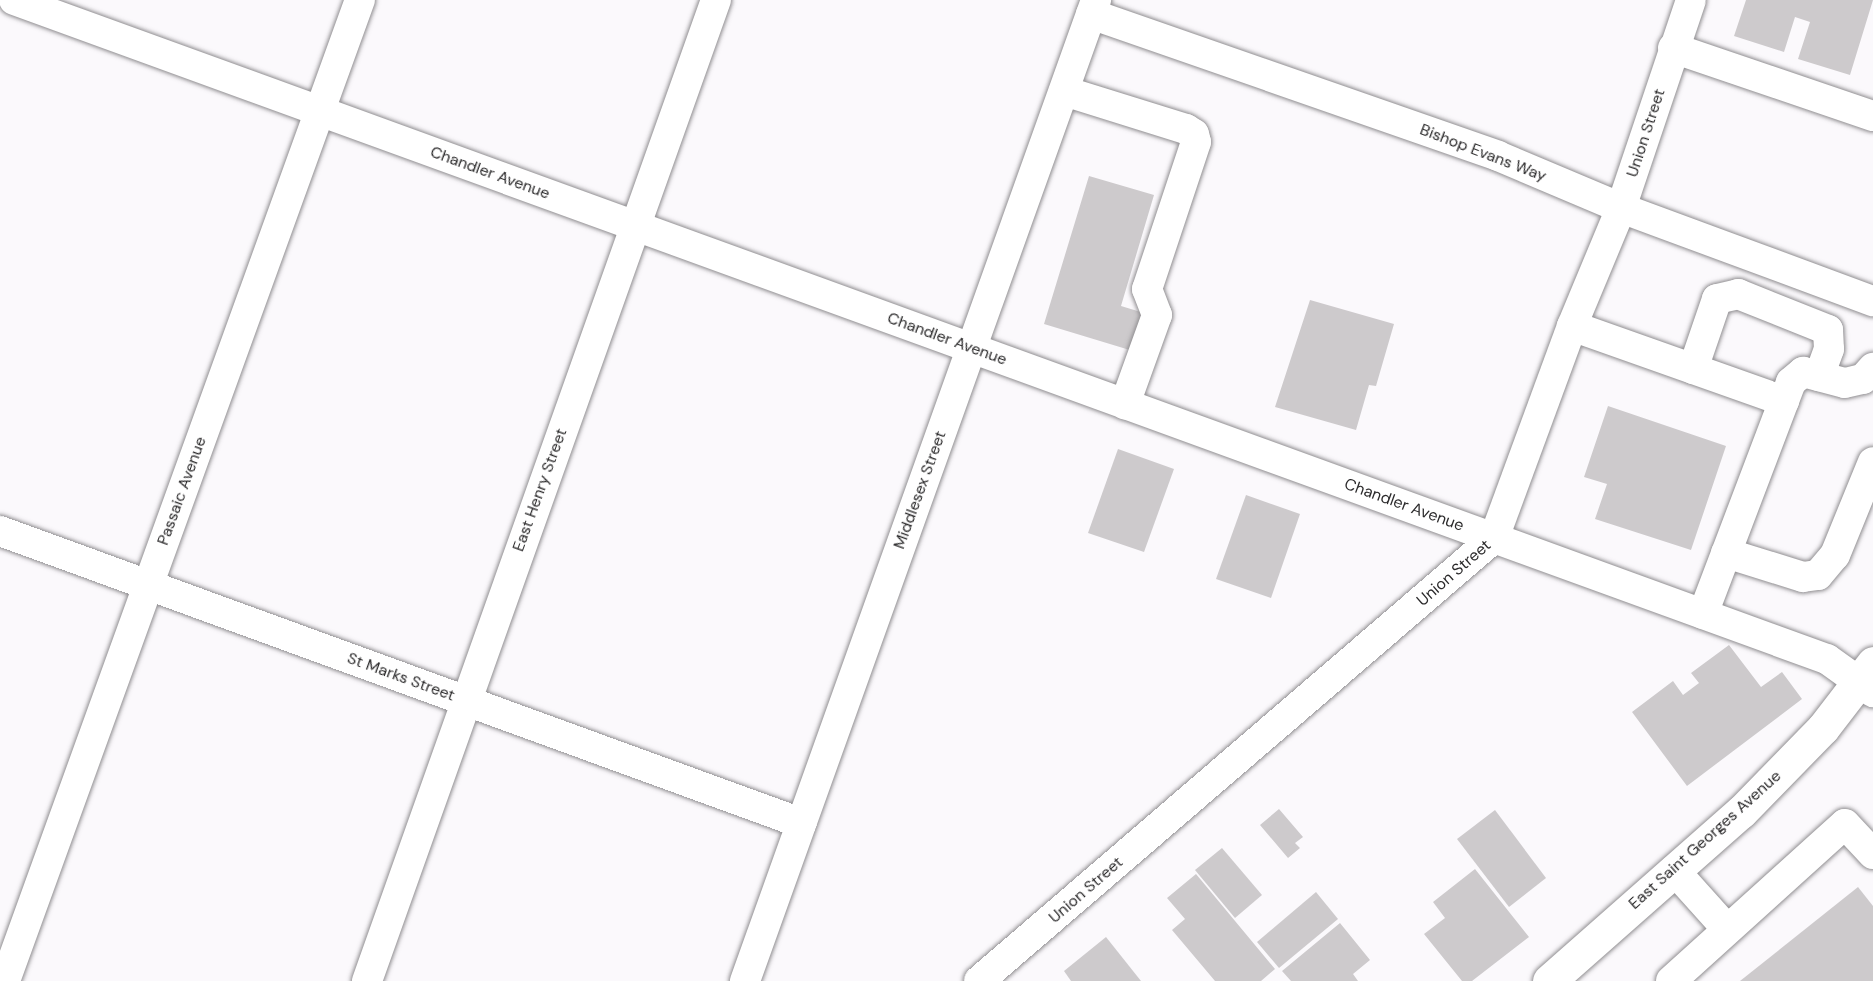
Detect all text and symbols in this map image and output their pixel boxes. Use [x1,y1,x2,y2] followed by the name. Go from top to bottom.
[1623,86,1669,180] street label: Union Street
[1417,120,1549,186] street label: Bishop Evans Way
[428,142,552,204] street label: Chandler Avenue
[885,308,1009,370] street label: Chandler Avenue
[509,426,571,554] street label: East Henry Street
[890,428,950,552] street label: Middlesex Street
[153,434,211,548] street label: Passaic Avenue
[1342,474,1466,536] street label: Chandler Avenue
[1413,536,1495,610] street label: Union Street
[345,649,457,705] street label: St Marks Street
[1625,767,1785,913] street label: East Saint Georges Avenue
[1045,853,1127,927] street label: Union Street

